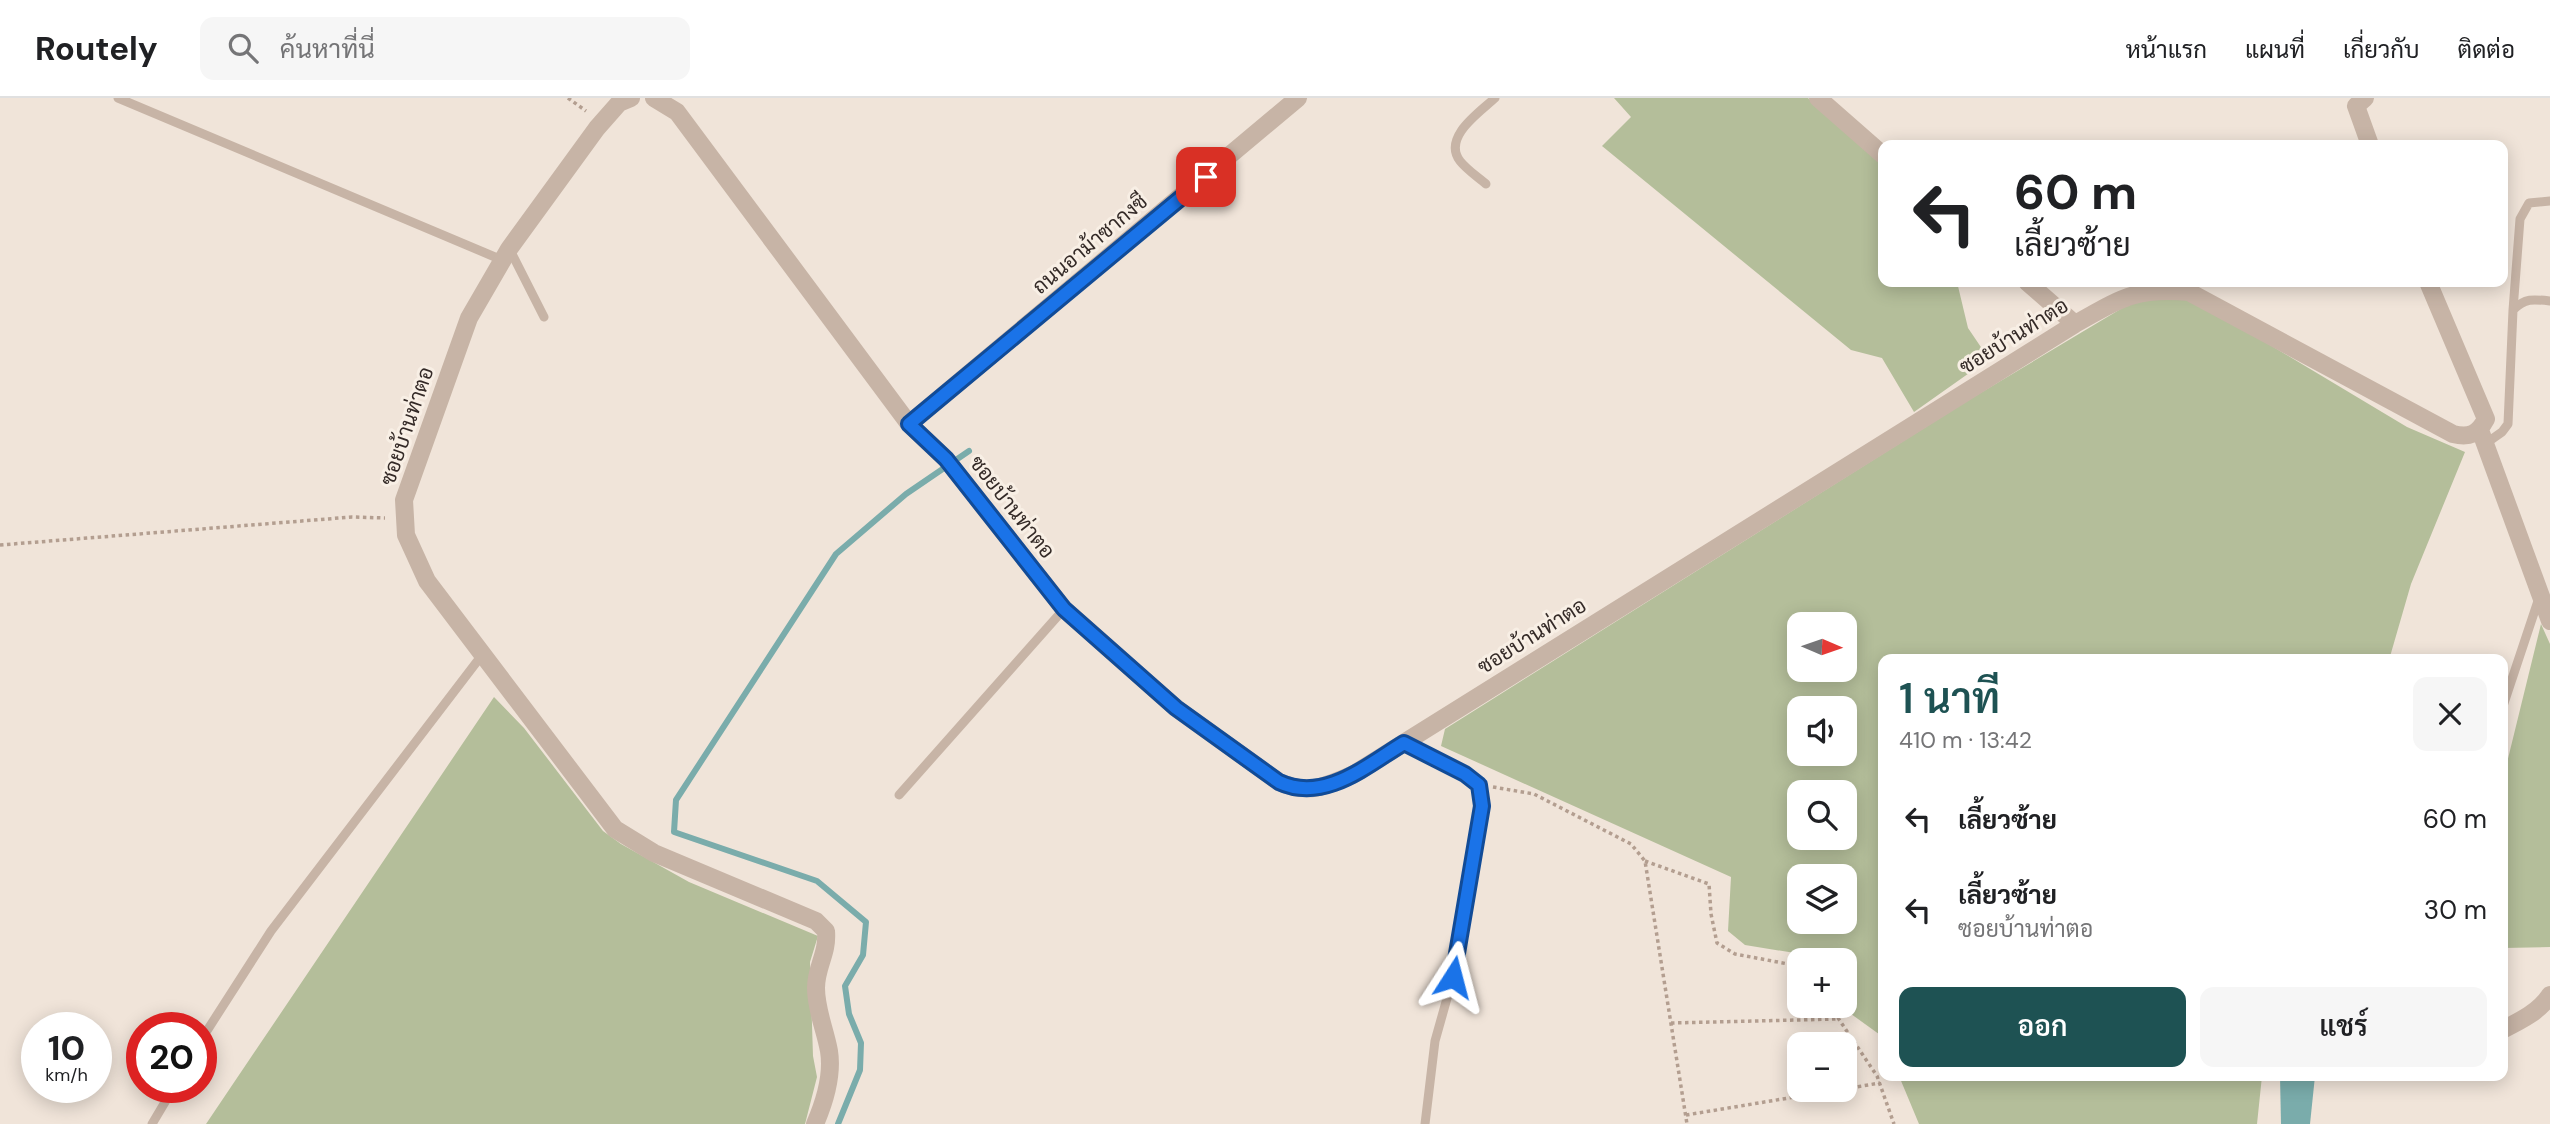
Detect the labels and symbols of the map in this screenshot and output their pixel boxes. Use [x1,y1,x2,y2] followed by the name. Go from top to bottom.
[1176,147,1236,207] pin
[1027,188,1153,300] street label: ถนนอาม้าซากงซี
[1954,291,2074,381] street label: ซอยบ้านท่าตอ
[374,363,440,489] street label: ซอยบ้านท่าตอ
[963,450,1061,564] street label: ซอยบ้านท่าตอ
[1472,591,1592,681] street label: ซอยบ้านท่าตอ
[1787,612,1857,682] north arrow
[1416,940,1490,1014] position arrow
[126,1012,217,1103] speed limit sign: 20

